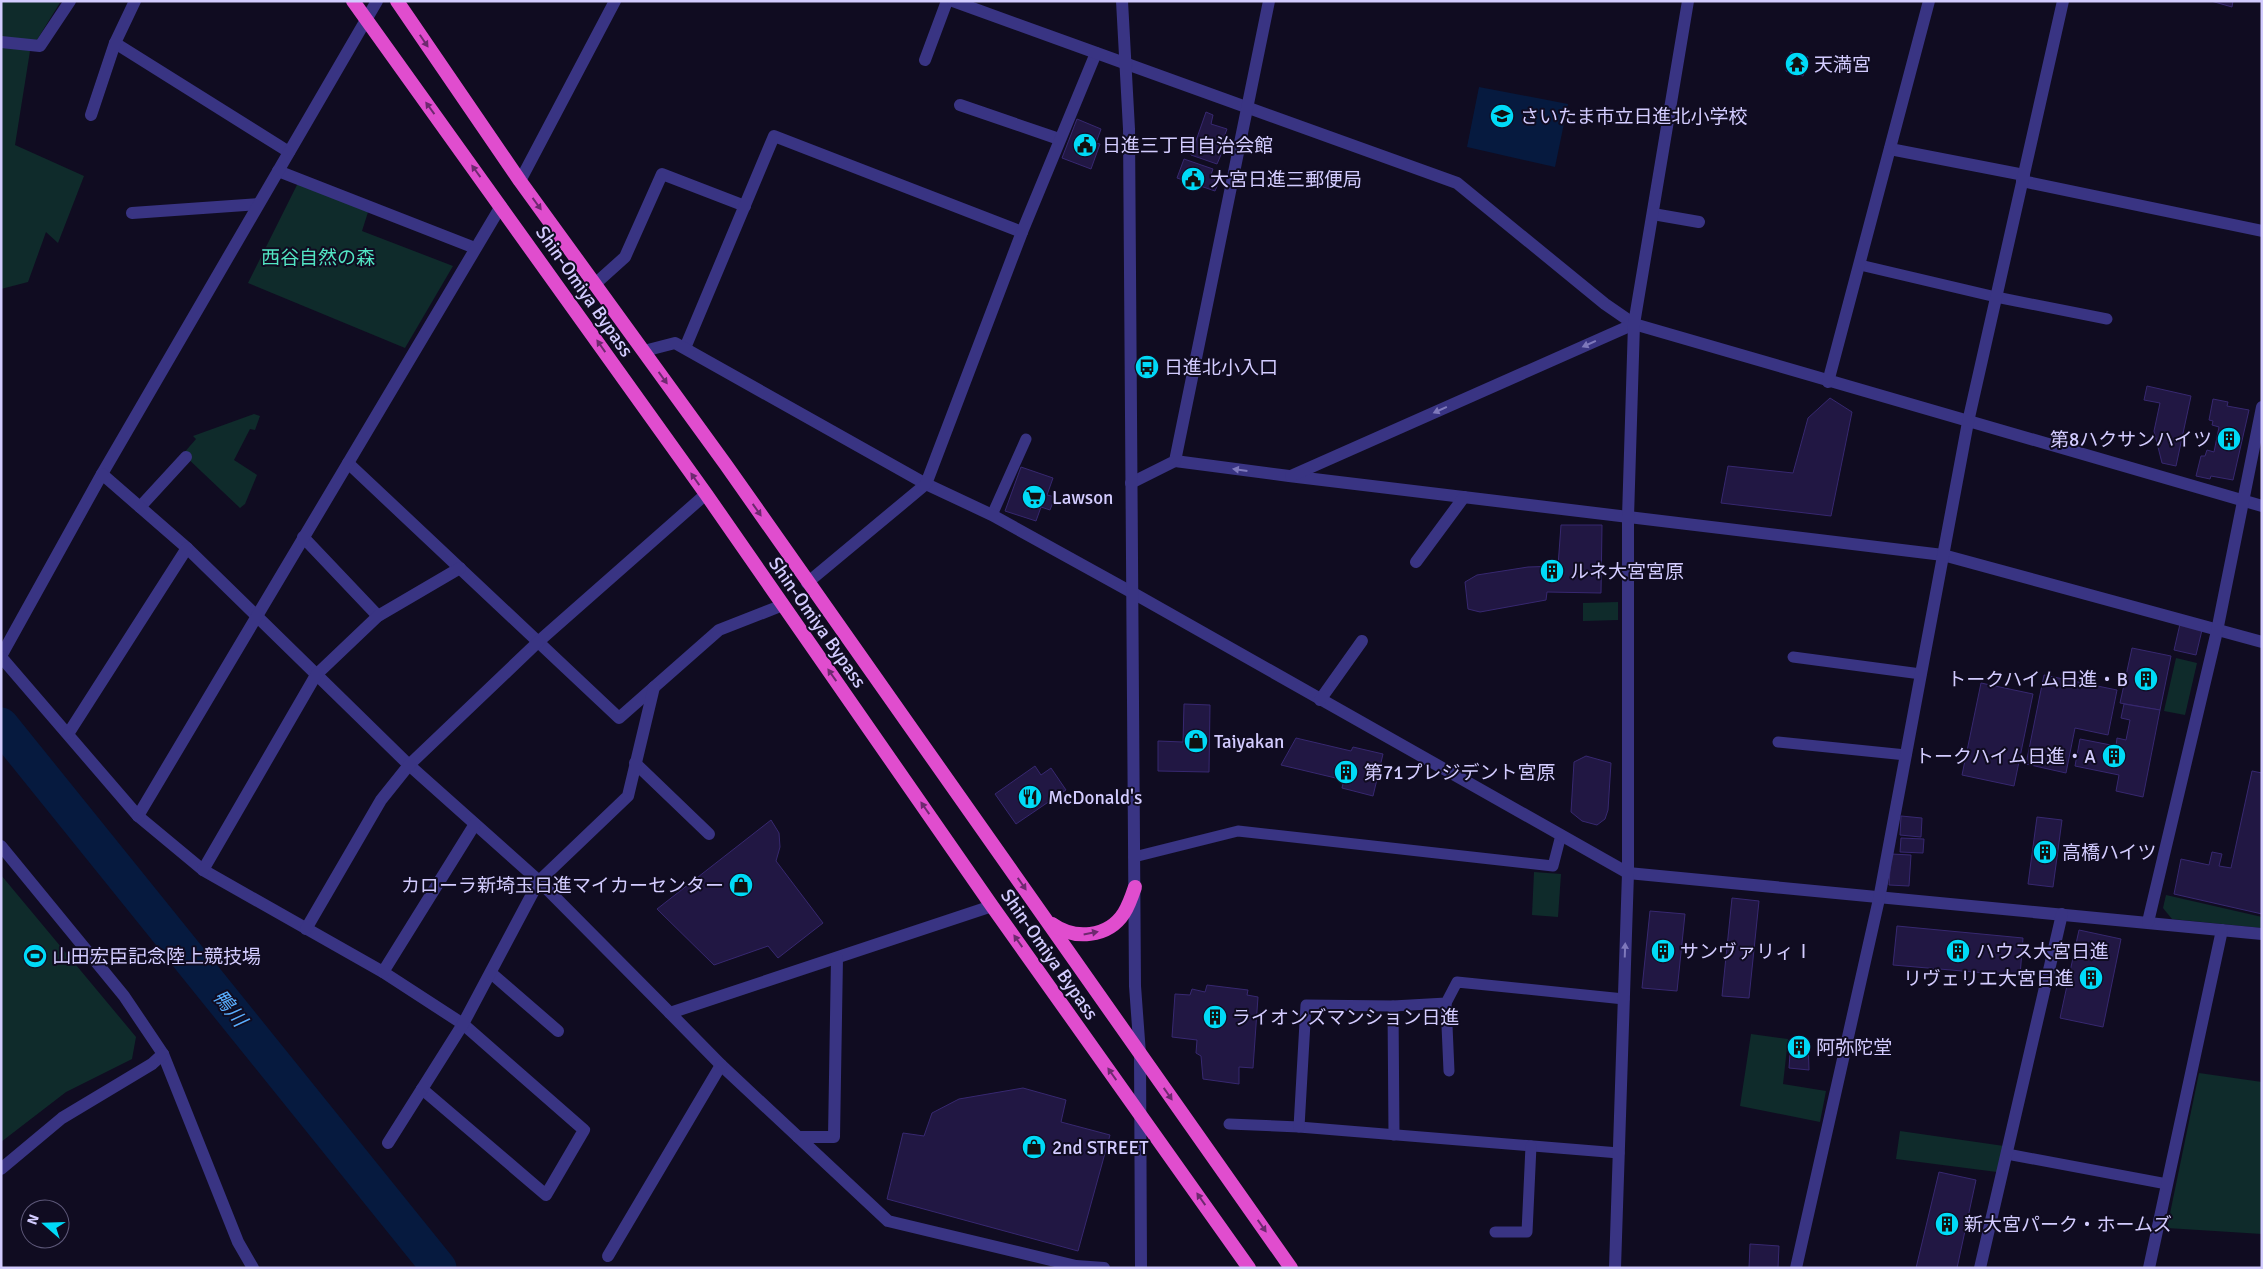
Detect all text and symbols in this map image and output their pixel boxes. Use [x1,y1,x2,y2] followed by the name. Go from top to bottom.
[419,35,429,48] one-way arrow
[1784,51,1810,77] temple icon: 天満宮
[1814,53,1871,77] place label: 天満宮
[425,102,435,115] one-way arrow
[1489,103,1515,129] school or university icon: さいたま市立日進北小学校
[1520,105,1747,129] place label: さいたま市立日進北小学校
[1072,132,1098,158] public building icon: 日進三丁目自治会館
[1102,134,1273,158] place label: 日進三丁目自治会館
[470,165,481,178] one-way arrow
[1180,166,1206,192] public building icon: 大宮日進三郵便局
[1210,168,1362,192] place label: 大宮日進三郵便局
[532,197,542,211] one-way arrow
[530,221,638,362] street label: Shin-Omiya Bypass
[261,246,375,270] park label: 西谷自然の森
[595,340,606,353] one-way arrow
[1582,341,1596,349] one-way arrow
[1134,354,1160,380] bus stop icon: 日進北小入口
[1164,356,1278,380] place label: 日進北小入口
[658,371,668,385] one-way arrow
[1433,406,1447,414] one-way arrow
[2216,426,2242,452] building icon: 第8ハクサンハイツ
[2050,428,2212,452] place label: 第8ハクサンハイツ
[1232,465,1248,473] one-way arrow
[690,472,700,485] one-way arrow
[1021,484,1047,510] supermarket icon: Lawson
[1052,486,1113,510] place label: Lawson
[752,504,762,517] one-way arrow
[763,552,871,693] street label: Shin-Omiya Bypass
[1539,558,1565,584] building icon: ルネ大宮宮原
[1570,560,1684,584] place label: ルネ大宮宮原
[2133,666,2159,692] building icon: トークハイム日進・B
[827,668,837,682] one-way arrow
[1947,668,2128,692] place label: トークハイム日進・B
[1183,728,1209,754] shop icon: Taiyakan
[1214,730,1284,754] place label: Taiyakan
[2101,743,2127,769] building icon: トークハイム日進・A
[1915,745,2096,769] place label: トークハイム日進・A
[1333,759,1359,785] building icon: 第71プレジデント宮原
[1364,761,1556,785] place label: 第71プレジデント宮原
[1017,784,1043,810] restaurant icon: McDonald's
[1048,786,1142,810] place label: McDonald's
[920,801,930,815] one-way arrow
[2032,839,2058,865] building icon: 高橋ハイツ
[2062,841,2157,865] place label: 高橋ハイツ
[728,872,754,898] shop icon: カローラ新埼玉日進マイカーセンター
[401,874,724,898] place label: カローラ新埼玉日進マイカーセンター
[1017,877,1027,891] one-way arrow
[995,884,1103,1025] street label: Shin-Omiya Bypass
[1084,929,1100,937] one-way arrow
[1013,934,1023,948] one-way arrow
[1650,938,1676,964] building icon: サンヴァリィⅠ
[1945,938,1971,964] building icon: ハウス大宮日進
[1680,940,1813,964] place label: サンヴァリィⅠ
[1976,940,2109,964] place label: ハウス大宮日進
[1622,942,1630,958] one-way arrow
[22,943,48,969] sports icon: 山田宏臣記念陸上競技場
[52,945,261,969] place label: 山田宏臣記念陸上競技場
[2078,965,2104,991] building icon: リヴェリエ大宮日進
[1903,967,2074,991] place label: リヴェリエ大宮日進
[207,985,253,1033] water label: 鴨川
[1202,1004,1228,1030] building icon: ライオンズマンション日進
[1232,1006,1460,1030] place label: ライオンズマンション日進
[1786,1034,1812,1060] building icon: 阿弥陀堂
[1816,1036,1892,1060] place label: 阿弥陀堂
[1107,1067,1117,1080] one-way arrow
[1163,1087,1173,1101] one-way arrow
[1021,1134,1047,1160] shop icon: 2nd STREET
[1052,1136,1149,1160] place label: 2nd STREET
[1196,1192,1206,1206] one-way arrow
[20,1199,70,1249] north arrow
[1934,1211,1960,1237] building icon: 新大宮パーク・ホームズ
[24,1212,43,1227] text: N
[1964,1213,2172,1237] place label: 新大宮パーク・ホームズ
[1257,1219,1267,1233] one-way arrow

